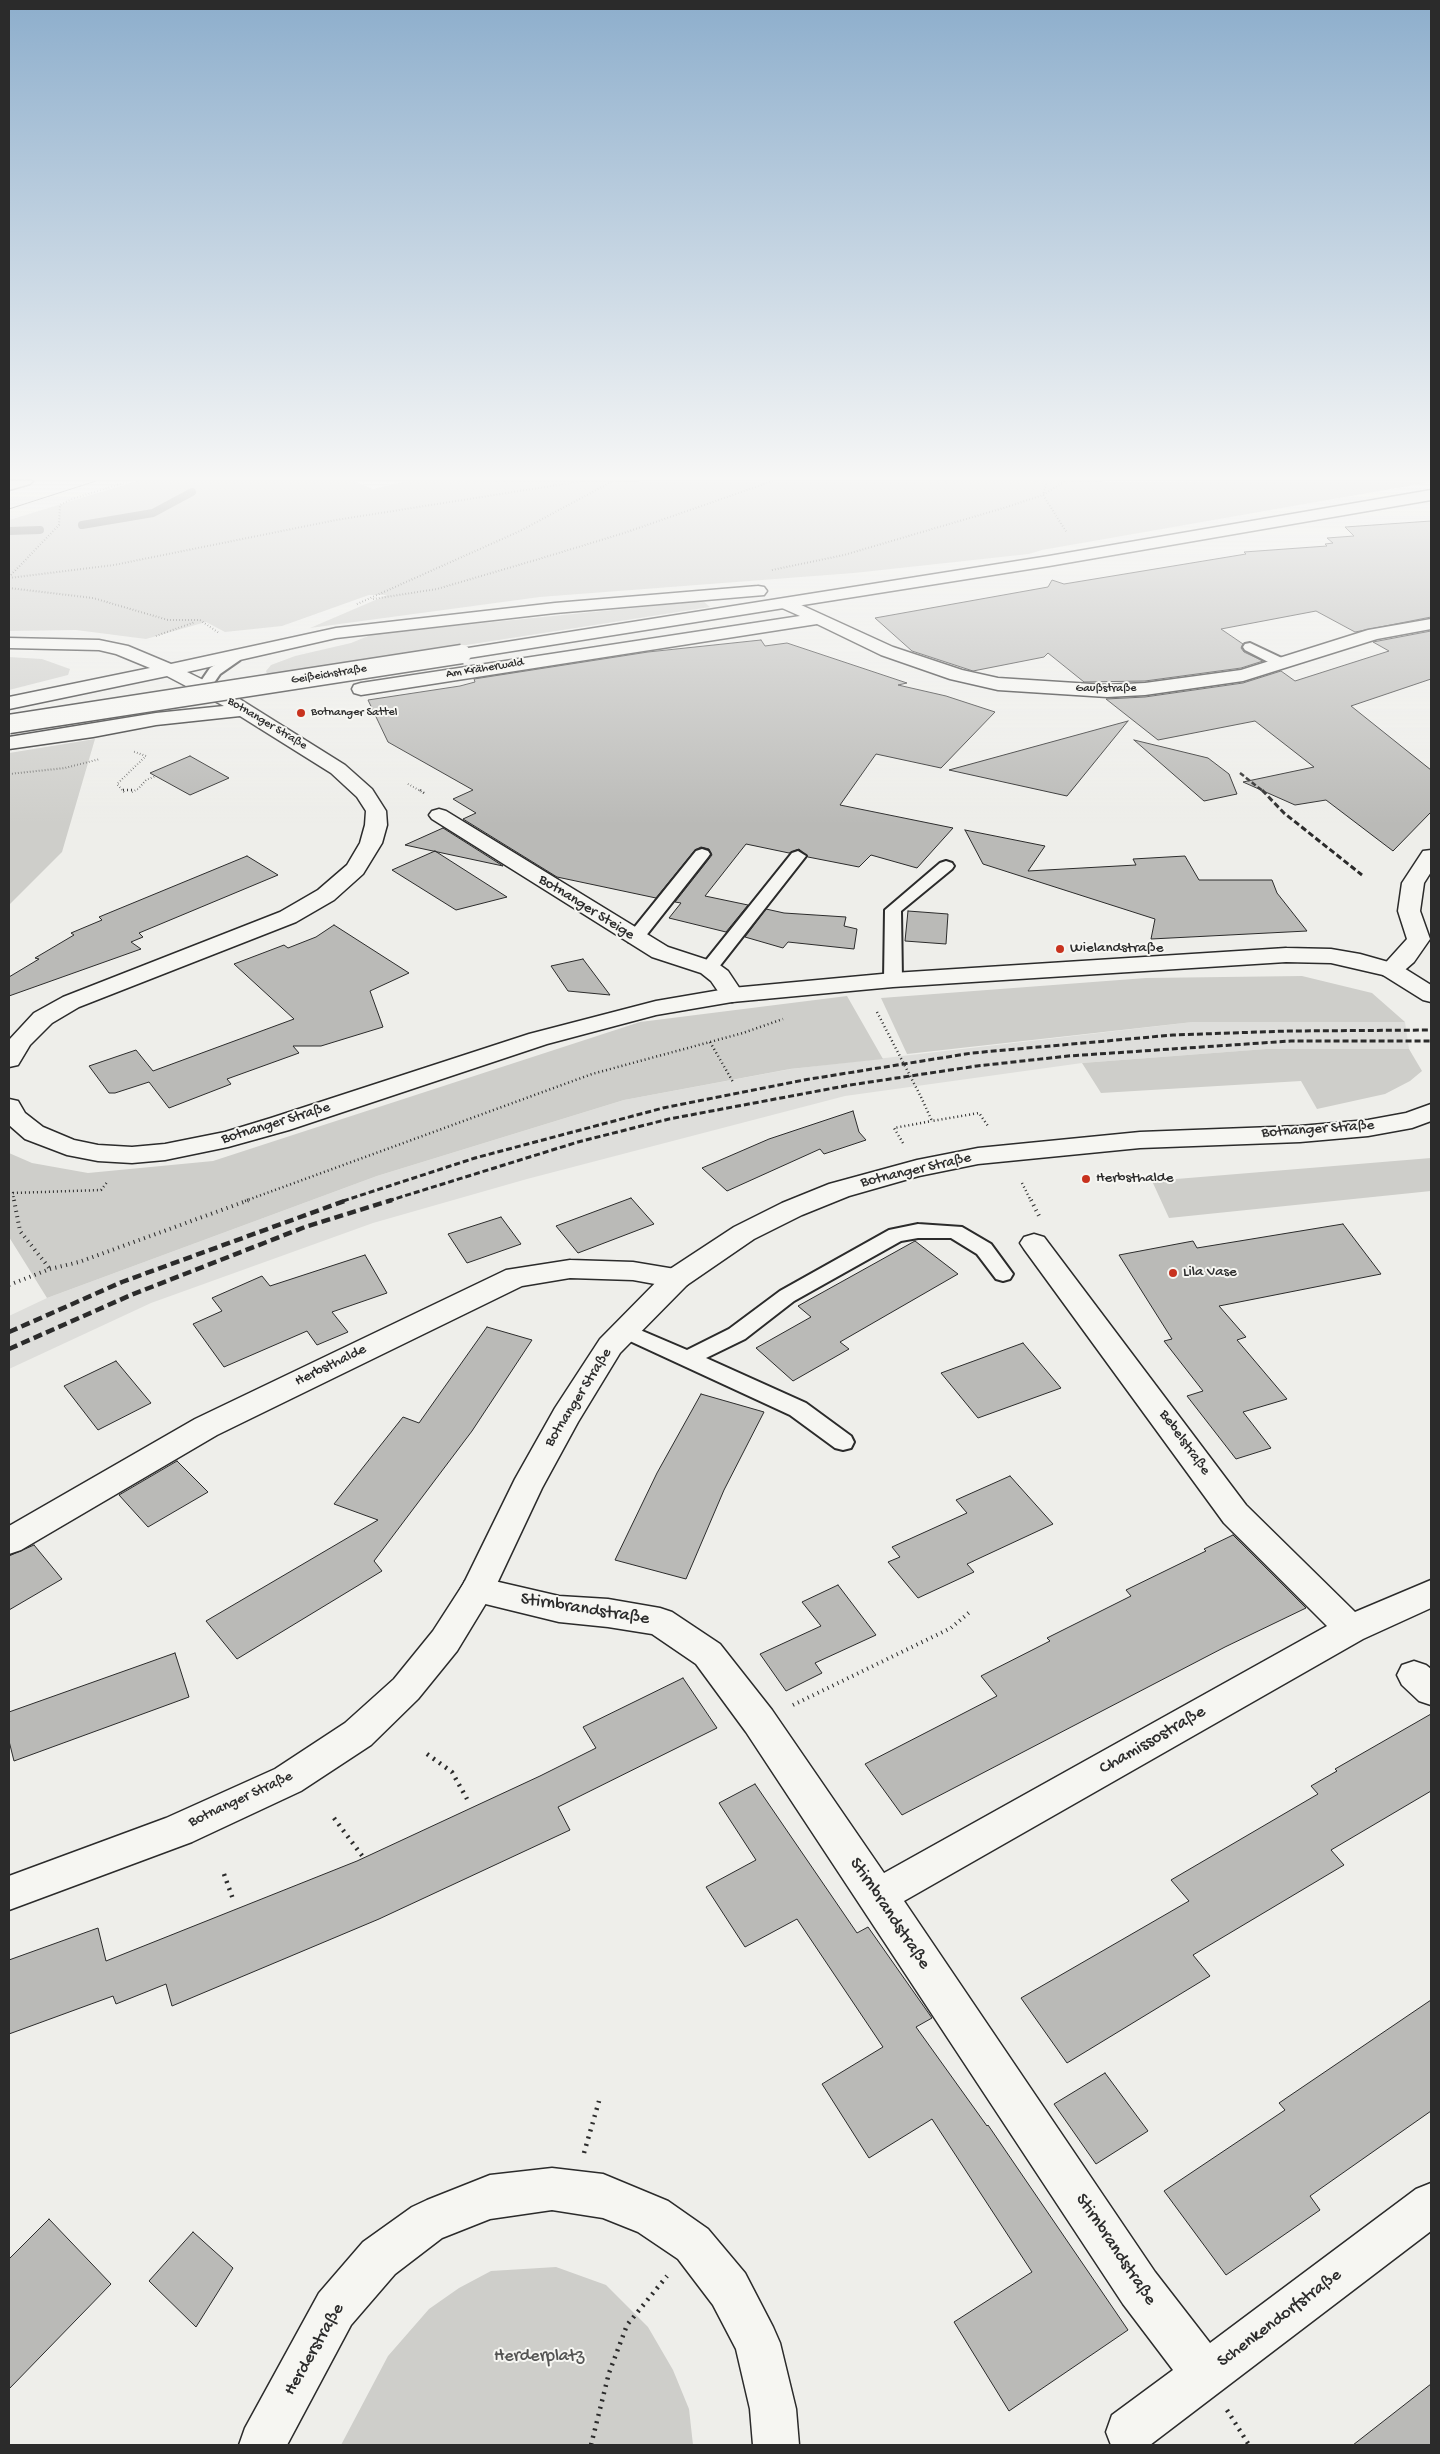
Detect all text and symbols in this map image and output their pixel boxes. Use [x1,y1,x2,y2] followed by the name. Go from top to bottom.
[445,656,525,682] street label: Am Kräherwald
[290,662,368,688] street label: Geißeichstraße
[1076,682,1136,696] street label: Gaußstraße
[225,695,309,753] street label: Botnanger Straße
[311,706,397,720] place label: Botnanger Sattel
[295,707,307,719] marker: Botnanger Sattel
[535,871,637,945] street label: Botnanger Steige
[1070,940,1163,958] place label: Wielandstraße
[1054,943,1066,955] marker: Wielandstraße
[219,1099,333,1149] street label: Botnanger Straße
[1261,1117,1375,1143] street label: Botnanger Straße
[859,1150,973,1192] street label: Botnanger Straße
[1096,1170,1173,1188] place label: Herbsthalde
[1080,1173,1092,1185] marker: Herbsthalde
[1183,1264,1237,1282] place label: Lila Vase
[1167,1267,1179,1279] marker: Lila Vase
[292,1341,370,1391] street label: Herbsthalde
[541,1345,617,1451] street label: Botnanger Straße
[1154,1407,1214,1479] street label: Bebelstraße
[519,1589,651,1631] street label: Stirnbrandstraße
[1096,1702,1210,1780] street label: Chamissostraße
[186,1768,296,1832] street label: Botnanger Straße
[844,1854,934,1974] street label: Stirnbrandstraße
[1070,2190,1160,2310] street label: Stirnbrandstraße
[1214,2265,1346,2373] street label: Schenkendorfstraße
[280,2300,350,2400] street label: Herderstraße
[494,2346,584,2368] park label: Herderplatz

